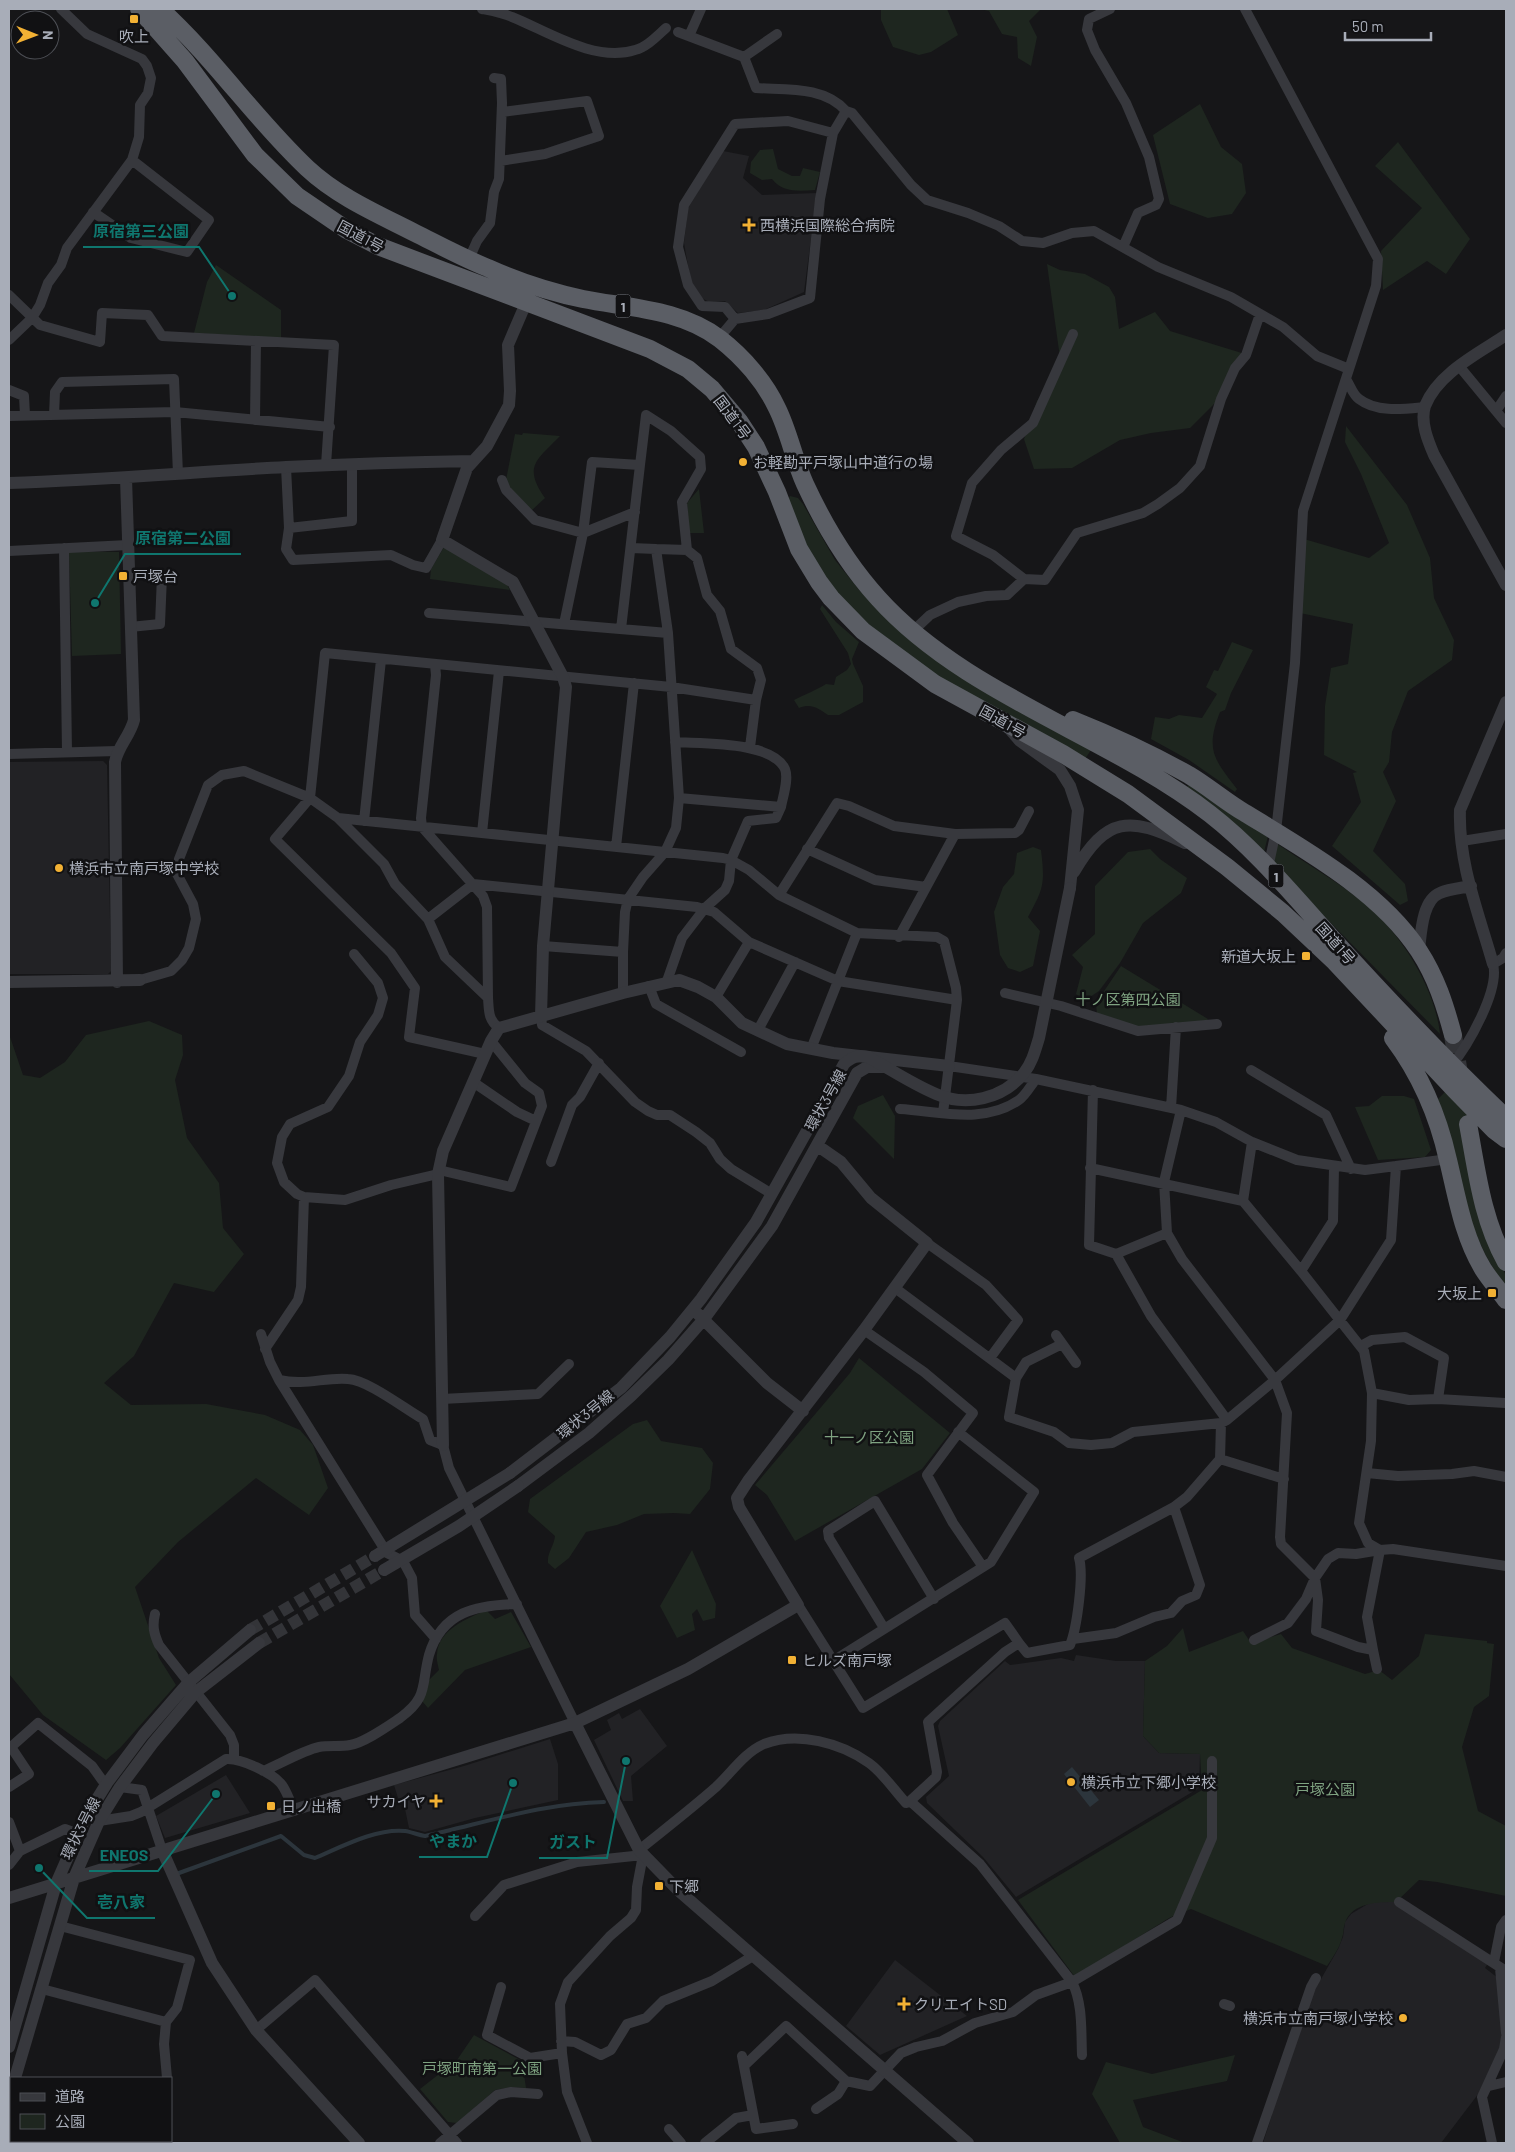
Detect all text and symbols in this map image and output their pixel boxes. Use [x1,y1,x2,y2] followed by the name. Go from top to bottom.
[10,10,60,60] north arrow
[1345,10,1431,42] scale bar
[128,13,140,25] marker: 吹上
[1352,17,1384,35] text: 50 m
[119,27,149,45] place label: 吹上
[40,30,57,40] text: N
[83,216,199,247] callout: 原宿第三公園
[335,216,387,256] street label: 国道1号
[760,216,895,234] place label: 西横浜国際総合病院
[742,218,756,232] marker: 西横浜国際総合病院
[93,221,189,240] text: 原宿第三公園
[616,294,630,318] road number: 1
[711,392,755,442] street label: 国道1号
[753,453,933,471] place label: お軽勘平戸塚山中道行の場
[737,456,749,468] marker: お軽勘平戸塚山中道行の場
[125,523,241,554] callout: 原宿第二公園
[135,528,231,547] text: 原宿第二公園
[133,567,178,585] place label: 戸塚台
[117,570,129,582] marker: 戸塚台
[977,701,1029,741] street label: 国道1号
[69,859,219,877] place label: 横浜市立南戸塚中学校
[53,862,65,874] marker: 横浜市立南戸塚中学校
[1268,864,1284,888] road number: 1
[1312,918,1360,968] street label: 国道1号
[1221,947,1296,965] place label: 新道大坂上
[1300,950,1312,962] marker: 新道大坂上
[1075,990,1181,1008] park label: 十ノ区第四公園
[801,1066,849,1134] street label: 環状3号線
[1437,1284,1482,1302] place label: 大坂上
[1486,1287,1498,1299] marker: 大坂上
[553,1386,617,1442] street label: 環状3号線
[824,1428,914,1446] park label: 十一ノ区公園
[802,1651,892,1669] place label: ヒルズ南戸塚
[786,1654,798,1666] marker: ヒルズ南戸塚
[1081,1773,1216,1791] place label: 横浜市立下郷小学校
[1065,1776,1077,1788] marker: 横浜市立下郷小学校
[1295,1780,1355,1798] park label: 戸塚公園
[366,1792,426,1810] place label: サカイヤ
[57,1794,103,1862] street label: 環状3号線
[430,1795,442,1807] marker: サカイヤ
[281,1797,341,1815] place label: 日ノ出橋
[265,1800,277,1812] marker: 日ノ出橋
[419,1826,487,1857] callout: やまか
[539,1827,607,1858] callout: ガスト
[429,1831,477,1850] text: やまか
[549,1832,597,1851] text: ガスト
[89,1840,158,1871] callout: ENEOS
[100,1845,148,1864] text: ENEOS
[669,1877,699,1895] place label: 下郷
[653,1880,665,1892] marker: 下郷
[87,1887,155,1918] callout: 壱八家
[97,1892,145,1911] text: 壱八家
[914,1995,1007,2013] place label: クリエイトSD
[898,1998,910,2010] marker: クリエイトSD
[1243,2009,1393,2027] place label: 横浜市立南戸塚小学校
[1397,2012,1409,2024] marker: 横浜市立南戸塚小学校
[422,2059,542,2077] park label: 戸塚町南第一公園
[10,2077,172,2142] legend
[55,2087,85,2105] text: 道路
[55,2112,85,2130] text: 公園

